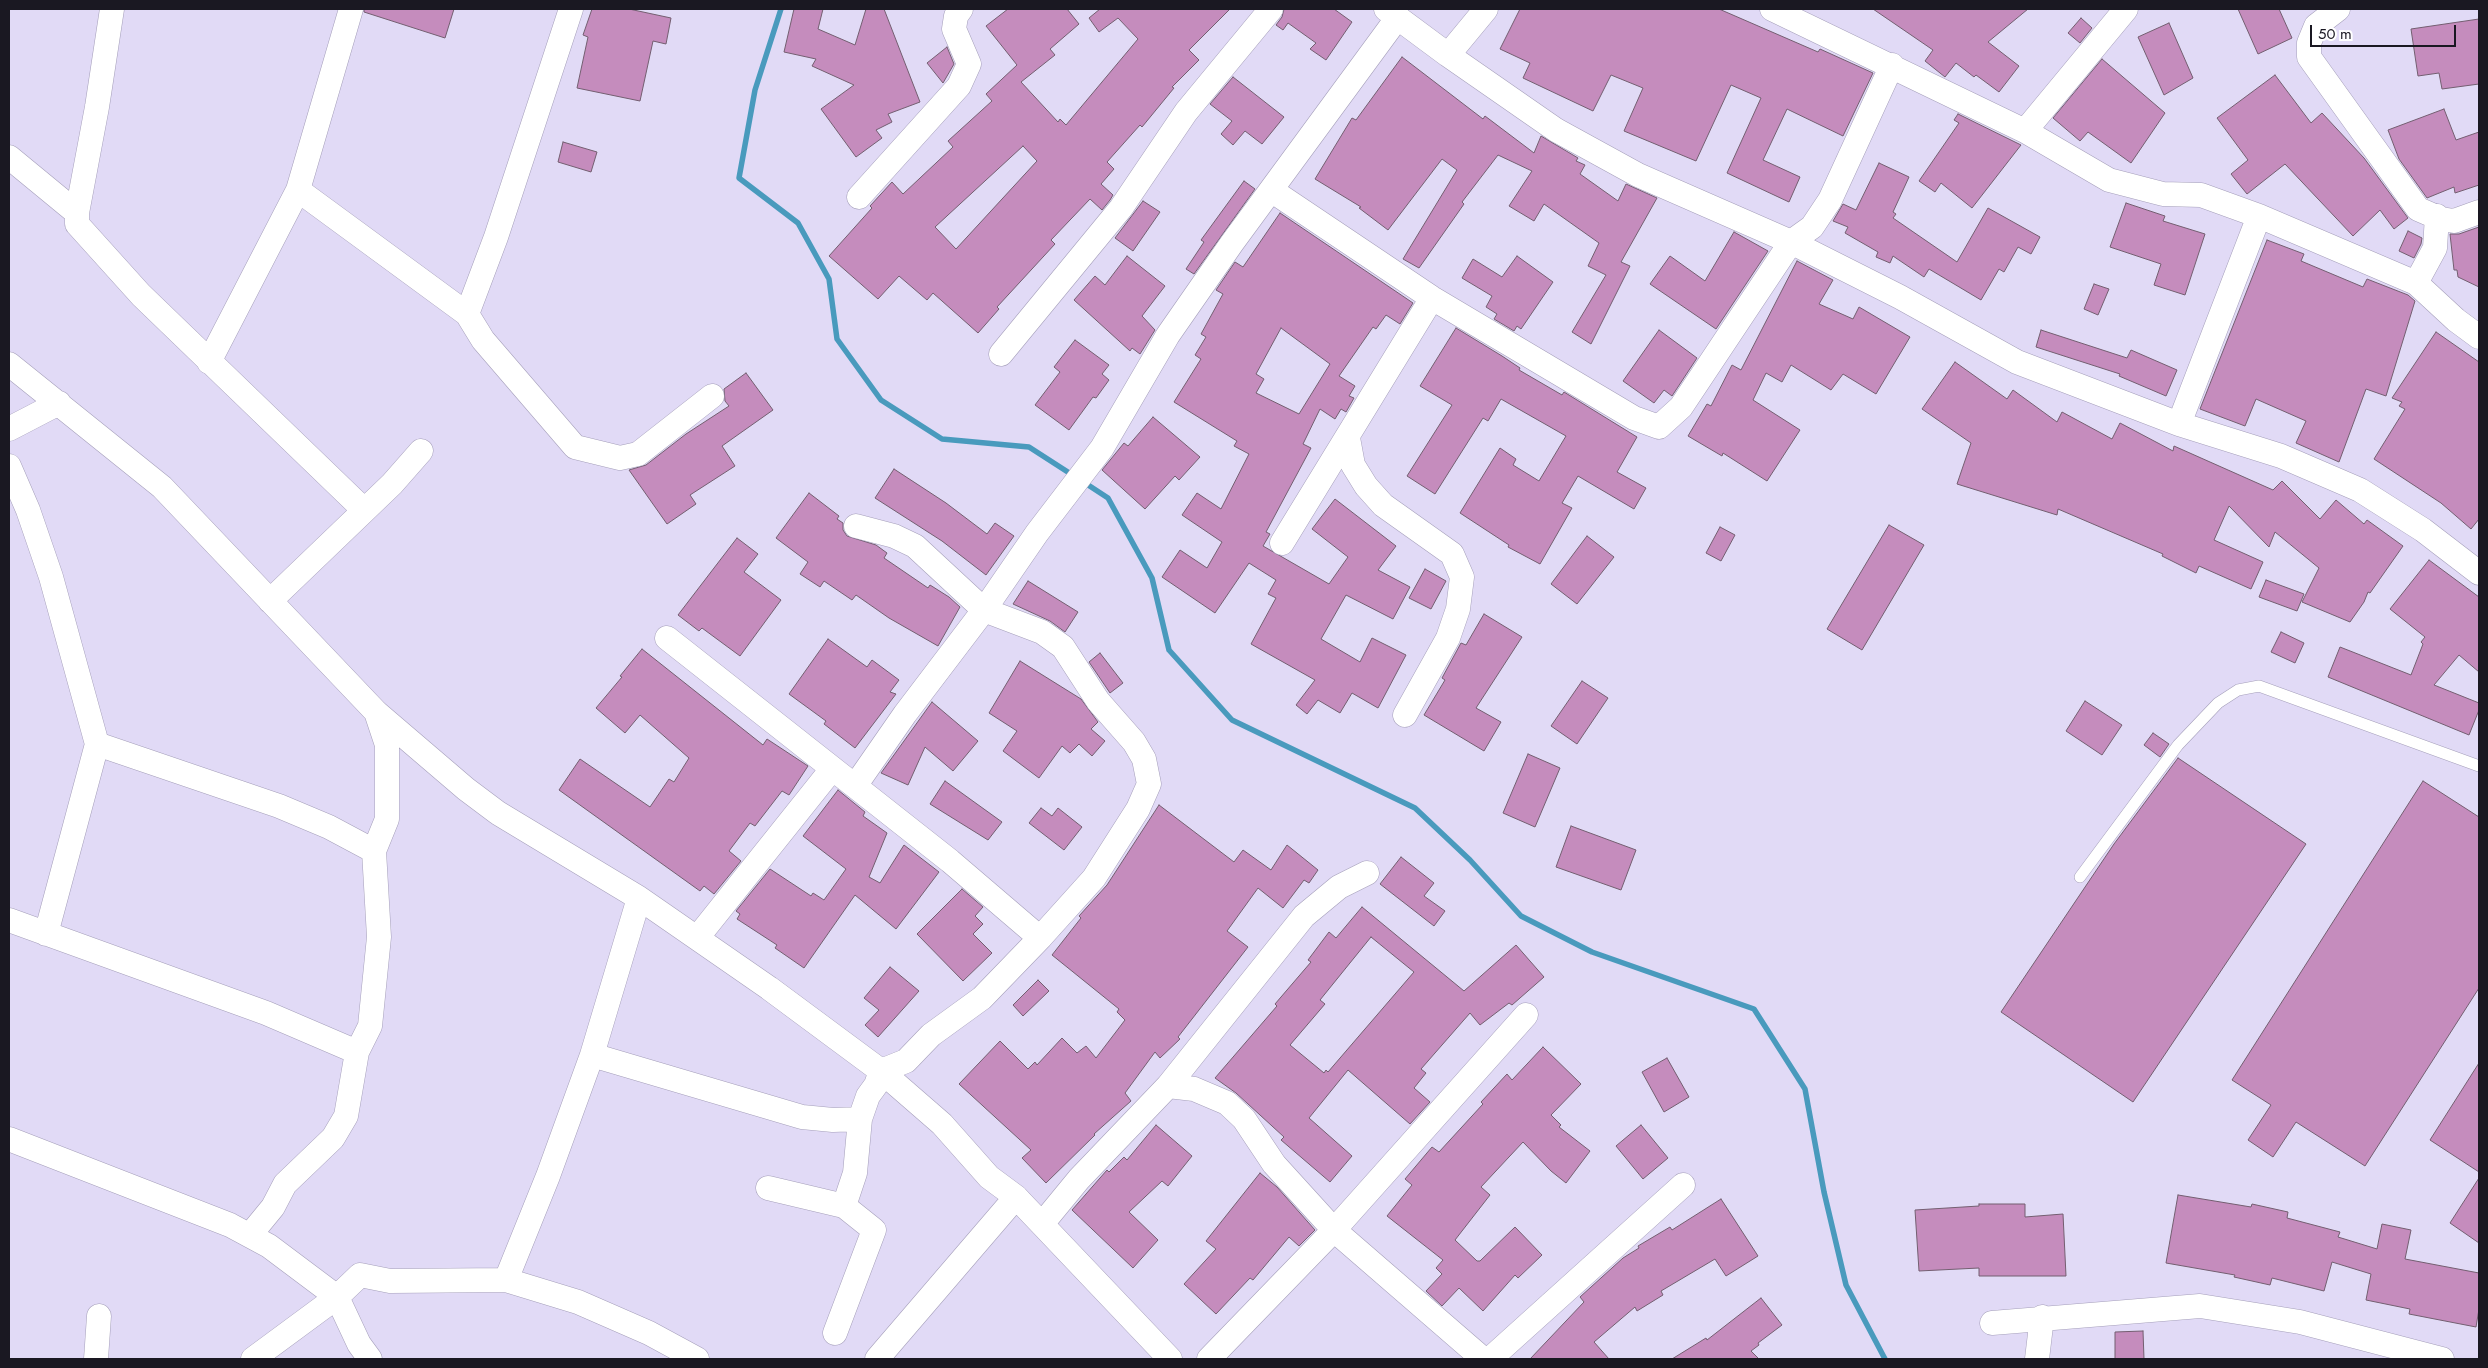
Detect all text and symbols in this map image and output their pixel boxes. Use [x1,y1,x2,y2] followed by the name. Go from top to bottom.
[2313,15,2459,47] scale bar
[2318,23,2352,45] text: 50 m

